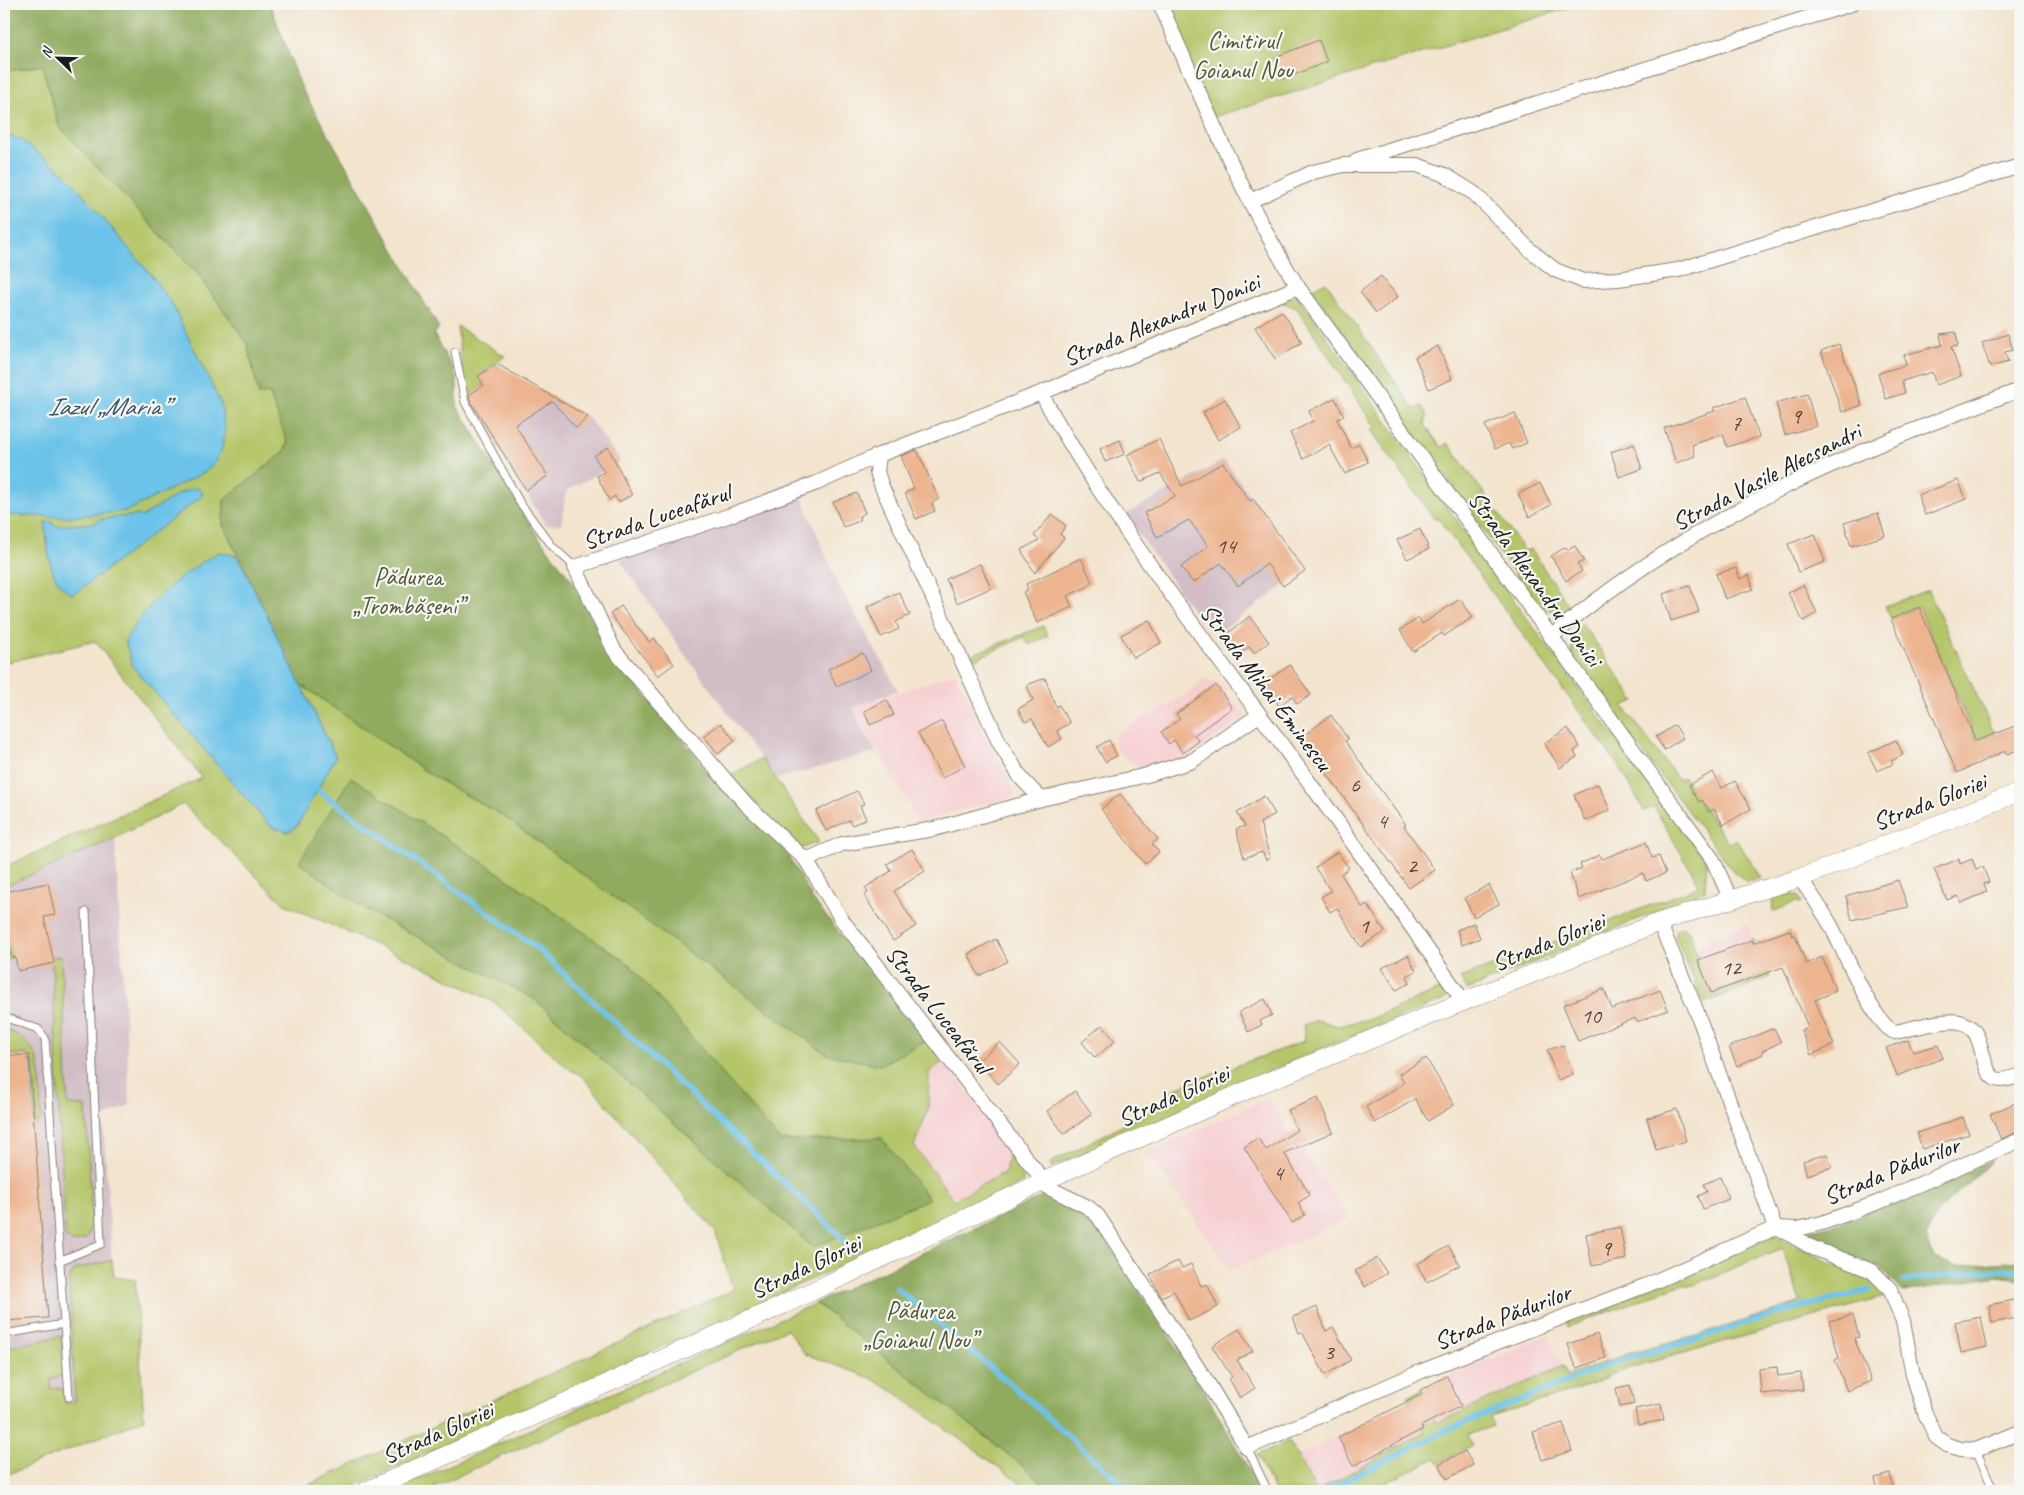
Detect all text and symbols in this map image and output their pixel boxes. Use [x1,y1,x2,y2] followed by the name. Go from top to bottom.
[1193,25,1294,86] park label: Cimitirul Goianul Nou
[32,32,82,82] north arrow
[37,44,57,60] text: N
[1058,265,1267,374] street label: Strada Alexandru Donici
[48,390,176,423] water label: Iazul „Maria”
[1791,402,1803,430] house number: 9
[1731,409,1742,437] house number: 7
[1666,414,1869,538] street label: Strada Vasile Alecsandri
[578,475,739,557] street label: Strada Luceafărul
[1461,485,1612,675] street label: Strada Alexandru Donici
[1216,532,1238,560] house number: 14
[353,561,468,622] park label: Pădurea „Trombășeni”
[1193,597,1341,779] street label: Strada Mihai Eminescu
[1868,765,1994,838] street label: Strada Gloriei
[1350,771,1361,799] house number: 6
[1377,807,1389,835] house number: 4
[1407,852,1419,880] house number: 2
[1487,904,1612,979] street label: Strada Gloriei
[1359,912,1370,940] house number: 1
[878,939,1001,1084] street label: Strada Luceafărul
[1721,954,1743,982] house number: 12
[1581,1002,1603,1030] house number: 10
[1113,1056,1237,1135] street label: Strada Gloriei
[1819,1128,1967,1213] street label: Strada Pădurilor
[1273,1159,1285,1187] house number: 4
[745,1226,869,1306] street label: Strada Gloriei
[1601,1234,1613,1262] house number: 9
[1429,1275,1578,1358] street label: Strada Pădurilor
[864,1295,982,1356] park label: Pădurea „Goianul Nou”
[1324,1338,1336,1366] house number: 3
[377,1393,501,1472] street label: Strada Gloriei

